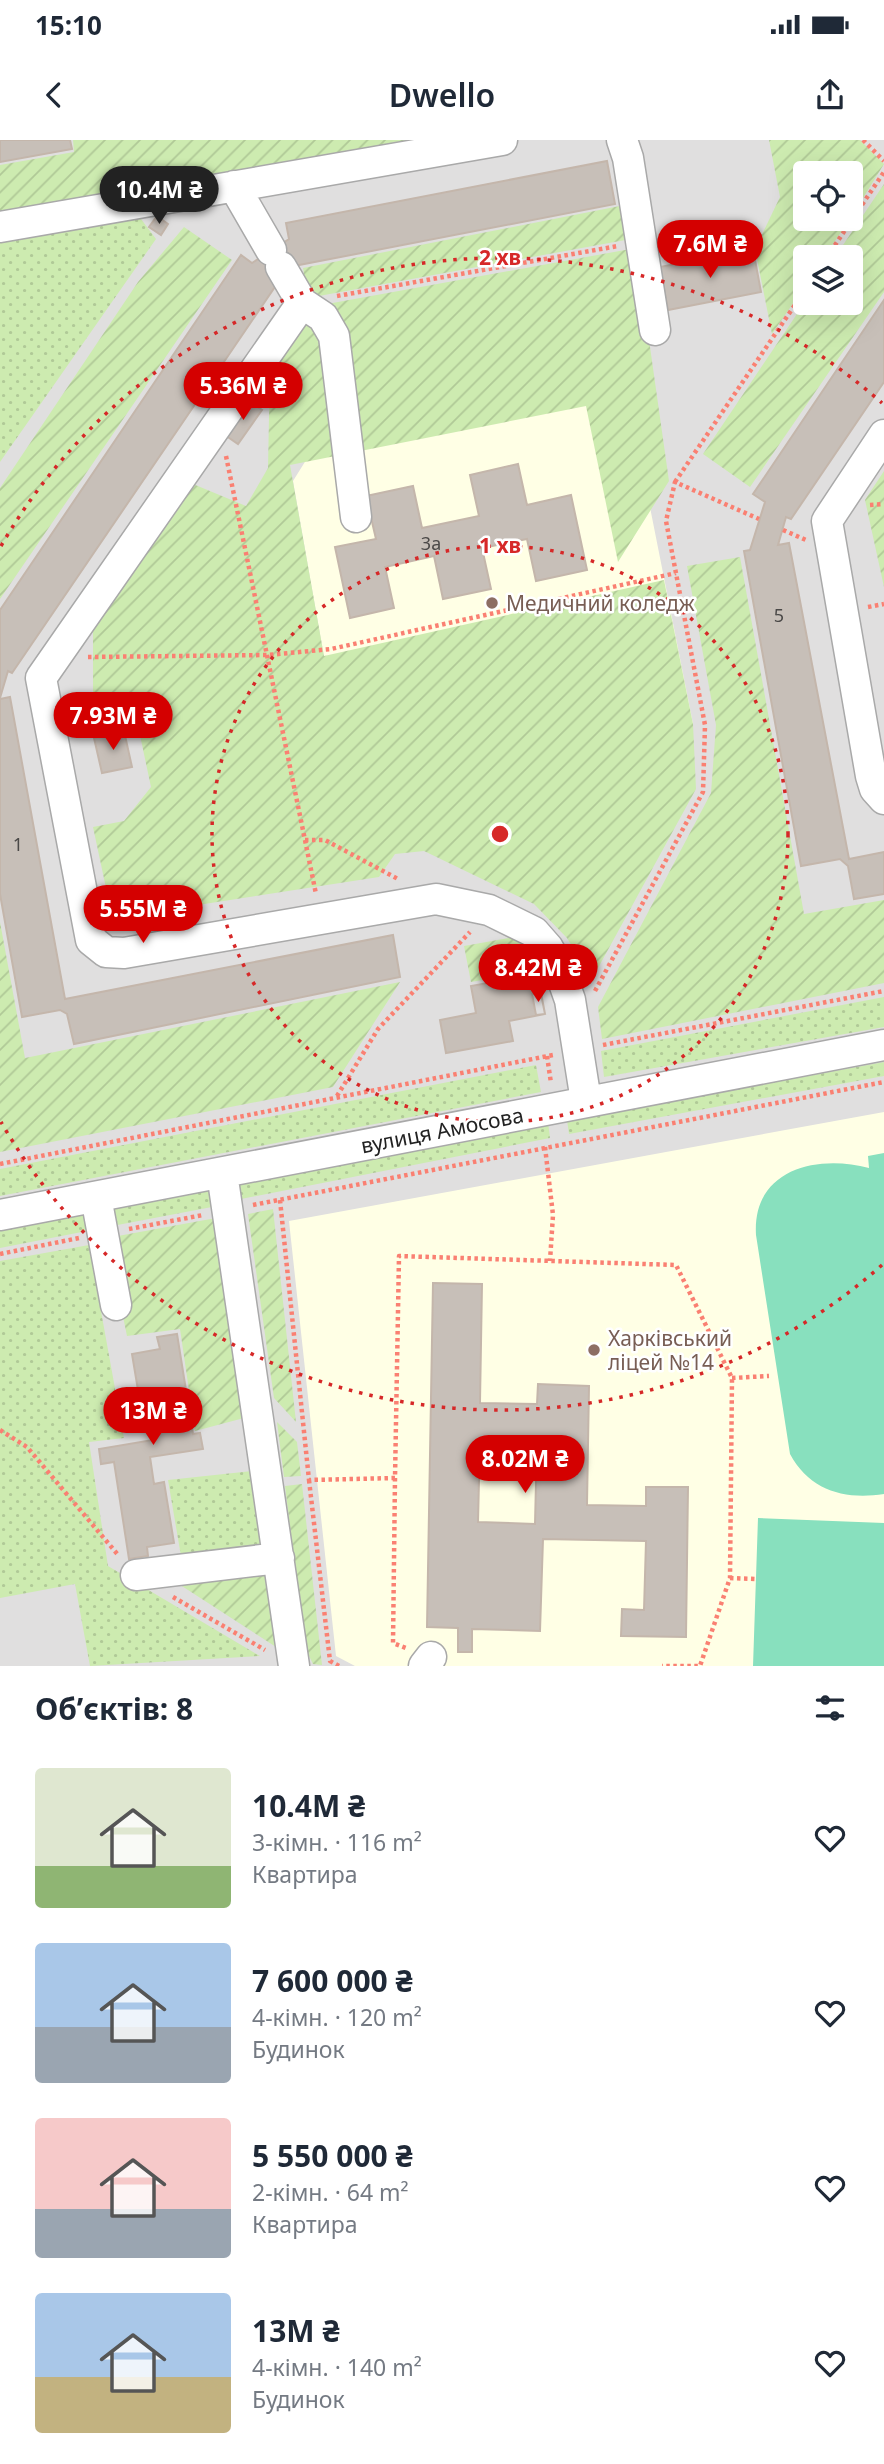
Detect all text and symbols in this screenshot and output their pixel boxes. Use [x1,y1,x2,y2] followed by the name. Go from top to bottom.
[35,7,102,43] text: 15:10
[389,73,495,116] text: Dwello
[35,76,73,114] icon: back
[811,76,849,114] icon: share
[793,161,863,315] map controls
[793,161,863,231] button: locate
[94,167,224,226] pin: 10.4M ₴
[116,173,202,205] text: 10.4M ₴
[653,220,767,280] pin: 7.6M ₴
[673,227,747,259] text: 7.6M ₴
[479,243,521,271] text: 2 хв
[793,245,863,315] button: layers
[178,362,308,422] pin: 5.36M ₴
[200,369,286,401] text: 5.36M ₴
[421,531,441,555] house number: 3а
[479,531,521,559] text: 1 хв
[506,589,695,617] place label: Медичний коледж
[484,595,500,611] marker: Медичний коледж
[774,603,784,627] house number: 5
[48,692,178,752] pin: 7.93M ₴
[70,699,156,731] text: 7.93M ₴
[488,822,512,846] centre of rings
[13,832,23,856] house number: 1
[78,886,208,945] pin: 5.55M ₴
[100,892,186,924] text: 5.55M ₴
[473,944,603,1004] pin: 8.42M ₴
[495,951,581,983] text: 8.42M ₴
[358,1100,526,1160] street label: вулиця Амосова
[608,1324,732,1376] place label: Харківський ліцей №14
[586,1342,602,1358] marker: Харківський ліцей №14
[104,1388,202,1447] pin: 13M ₴
[119,1394,187,1426] text: 13M ₴
[460,1436,590,1495] pin: 8.02M ₴
[482,1442,568,1474] text: 8.02M ₴
[35,1688,193,1729] text: Об’єктів: 8
[811,1689,849,1727] icon: filters
[252,1785,365,1826] text: 10.4M ₴
[91,1796,175,1880] icon: home
[811,1819,849,1857] icon: heart
[252,1826,422,1858] text: 3-кімн. · 116 m²
[252,1858,358,1890] text: Квартира
[252,1960,413,2001] text: 7 600 000 ₴
[91,1971,175,2055] icon: home
[811,1994,849,2032] icon: heart
[252,2001,422,2033] text: 4-кімн. · 120 m²
[252,2033,345,2065] text: Будинок
[252,2135,413,2176] text: 5 550 000 ₴
[91,2146,175,2230] icon: home
[811,2169,849,2207] icon: heart
[252,2176,409,2208] text: 2-кімн. · 64 m²
[252,2208,358,2240] text: Квартира
[252,2310,340,2351] text: 13M ₴
[91,2321,175,2405] icon: home
[811,2344,849,2382] icon: heart
[252,2351,422,2383] text: 4-кімн. · 140 m²
[252,2383,345,2415] text: Будинок

